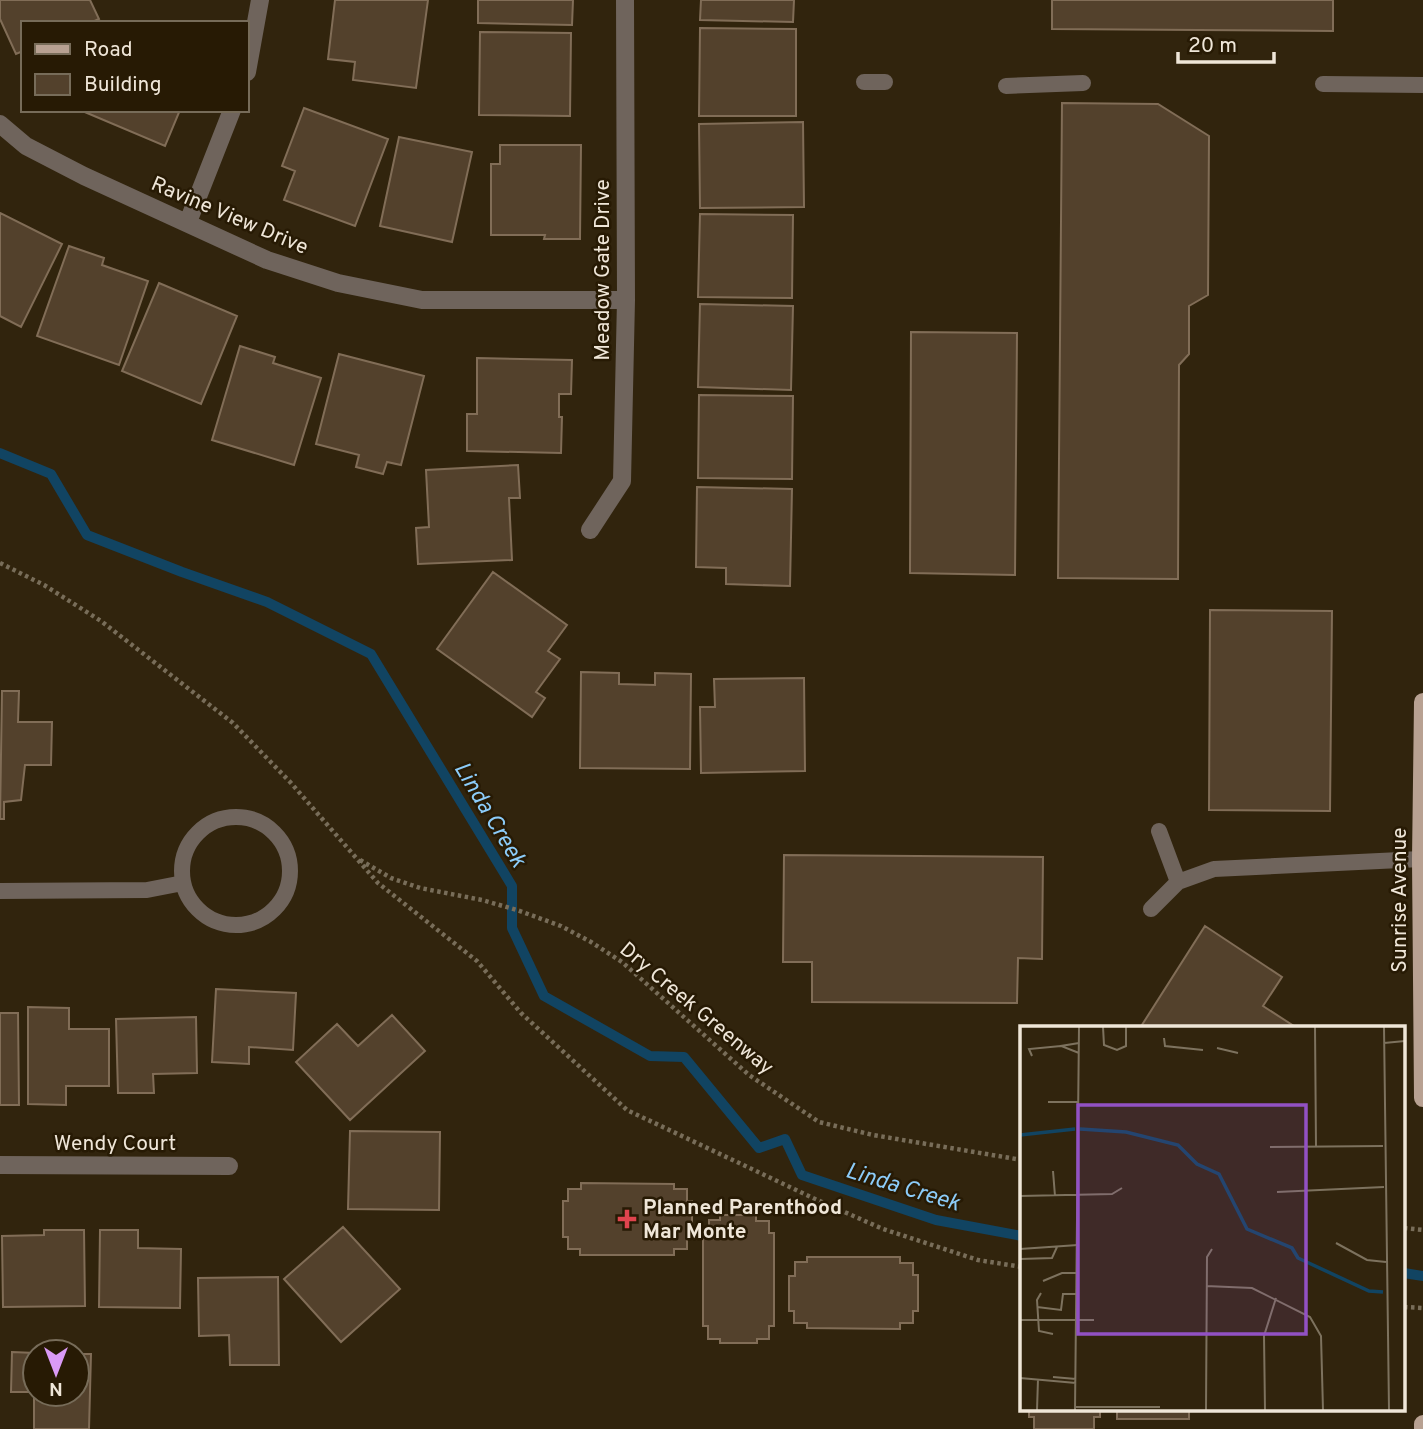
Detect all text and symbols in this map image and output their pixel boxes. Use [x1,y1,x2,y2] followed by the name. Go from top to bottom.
[21,21,248,112] legend
[1178,21,1274,65] scale bar
[1188,33,1237,60] text: 20 m
[84,37,133,64] text: Road
[84,72,162,99] text: Building
[147,171,312,262] street label: Ravine View Drive
[590,179,617,361] street label: Meadow Gate Drive
[446,757,532,874] water label: Linda Creek
[1387,827,1414,973] street label: Sunrise Avenue
[613,937,779,1081] street label: Dry Creek Greenway
[1020,1026,1406,1412] inset map
[54,1131,176,1158] street label: Wendy Court
[842,1157,963,1220] water label: Linda Creek
[643,1195,842,1246] place label: Planned Parenthood Mar Monte
[617,1209,637,1229] marker: Planned Parenthood Mar Monte
[21,1338,91,1408] north arrow
[49,1376,63,1400] text: N

